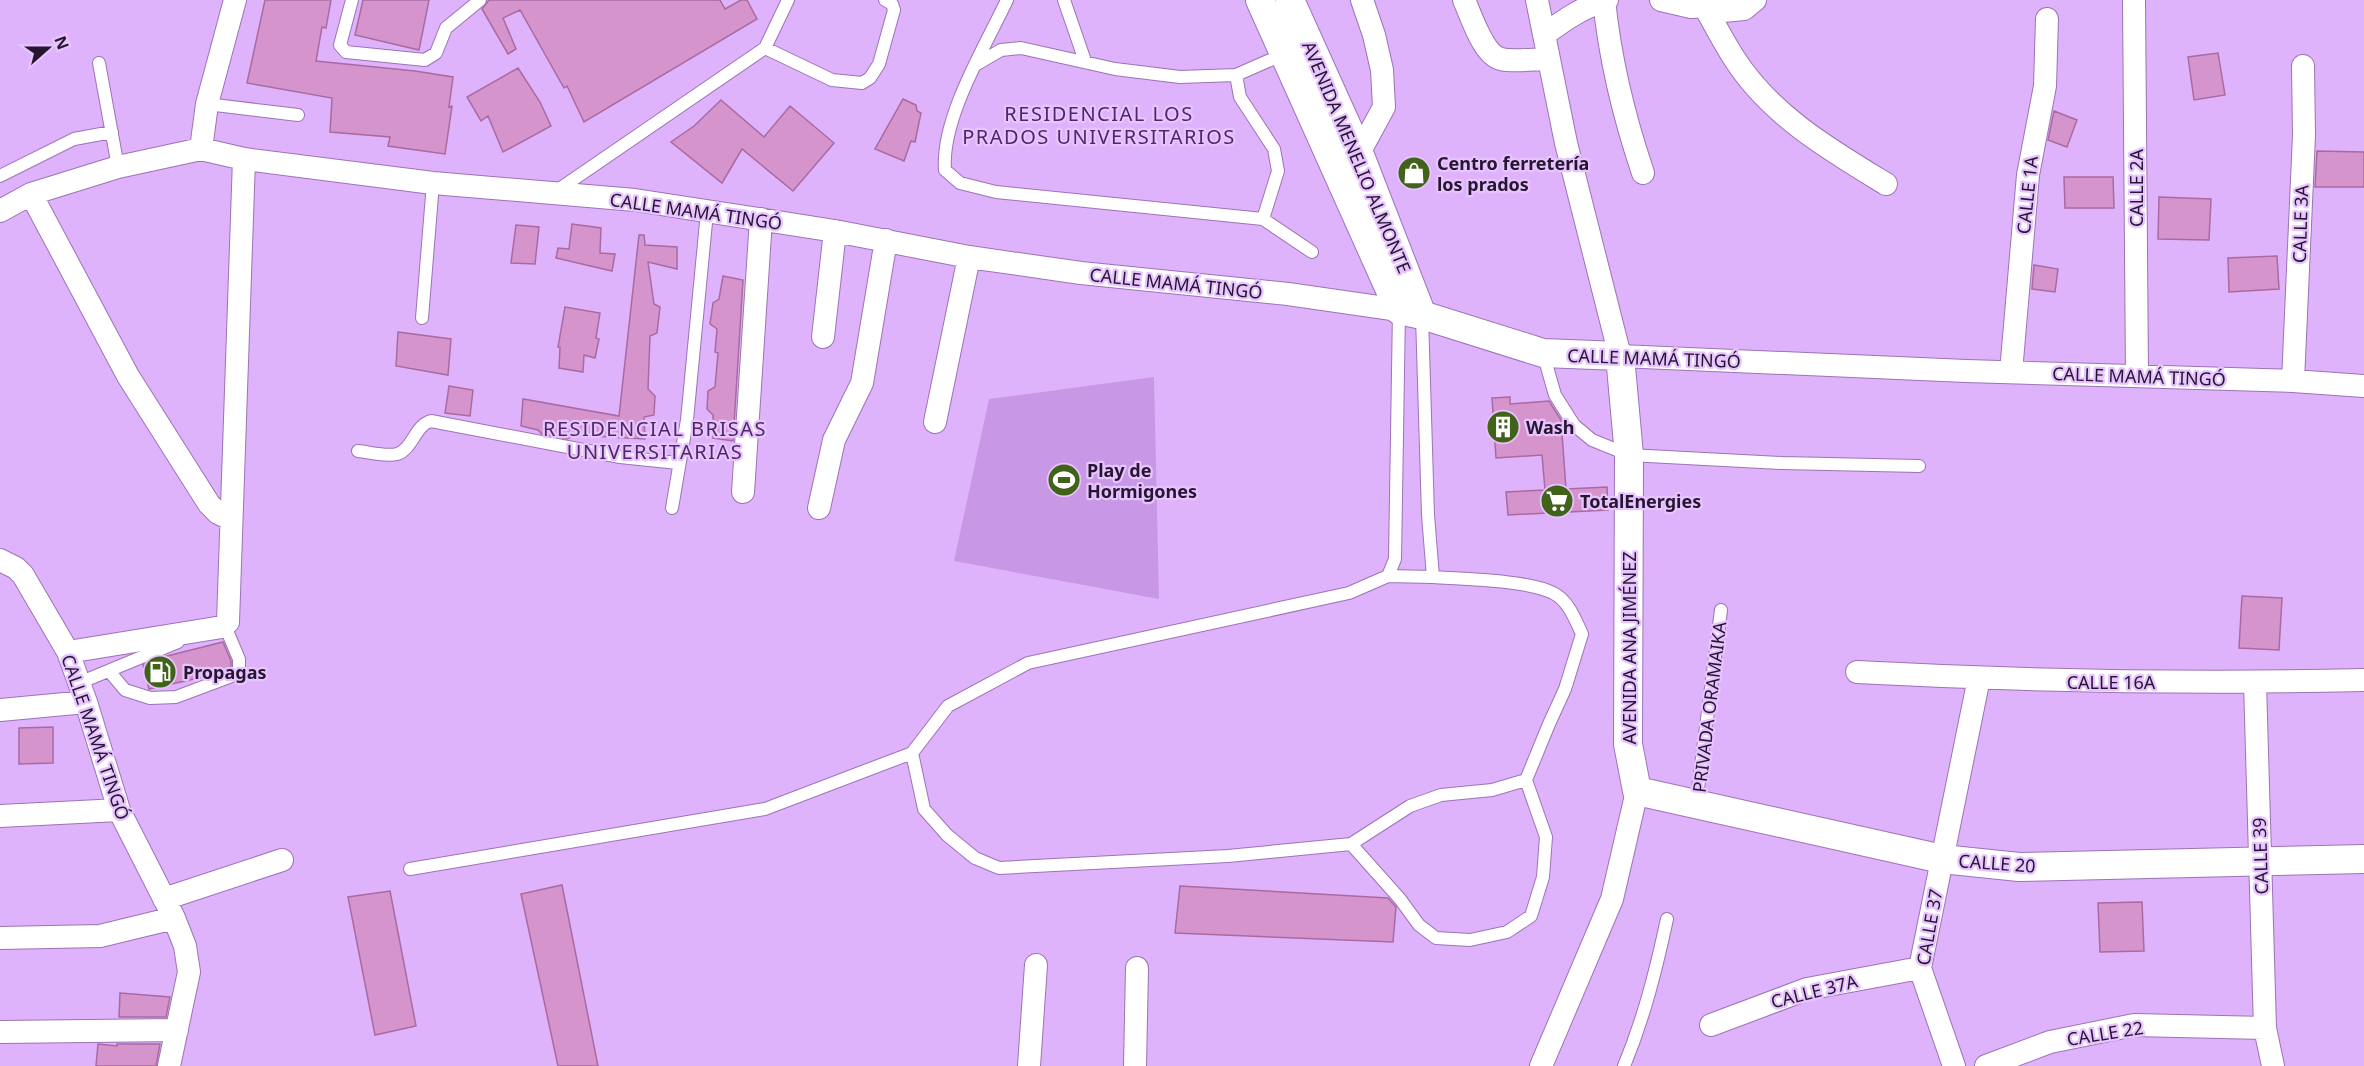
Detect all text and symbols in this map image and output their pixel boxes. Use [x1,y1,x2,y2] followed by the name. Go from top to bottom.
[18,18,78,78] north arrow
[49,33,75,53] text: N
[1297,37,1417,277] street label: AVENIDA MENELIO ALMONTE
[962,100,1236,150] district label: RESIDENCIAL LOS PRADOS UNIVERSITARIOS
[2124,148,2148,227] street label: CALLE 2A
[1437,151,1589,196] place label: Centro ferretería los prados
[2011,154,2043,235] street label: CALLE 1A
[1396,155,1432,191] shop icon: Centro ferretería los prados
[2287,184,2313,264] street label: CALLE 3A
[608,187,784,235] street label: CALLE MAMÁ TINGÓ
[1088,262,1264,304] street label: CALLE MAMÁ TINGÓ
[1567,343,1741,373] street label: CALLE MAMÁ TINGÓ
[2052,361,2226,391] street label: CALLE MAMÁ TINGÓ
[1485,409,1521,445] building icon: Wash
[543,415,767,465] district label: RESIDENCIAL BRISAS UNIVERSITARIAS
[1526,415,1575,439] place label: Wash
[1087,458,1197,503] place label: Play de Hormigones
[1046,462,1082,498] sports icon: Play de Hormigones
[1539,483,1575,519] supermarket icon: TotalEnergies
[1580,489,1701,513] place label: TotalEnergies
[1617,551,1641,745] street label: AVENIDA ANA JIMÉNEZ
[1687,620,1731,794] street label: PRIVADA ORAMAIKA
[56,651,136,823] street label: CALLE MAMÁ TINGÓ
[142,654,178,690] fuel station icon: Propagas
[183,660,266,684] place label: Propagas
[2067,670,2156,694] street label: CALLE 16A
[2247,817,2273,895] street label: CALLE 39
[1958,848,2036,878] street label: CALLE 20
[1910,887,1948,967] street label: CALLE 37
[1768,969,1860,1013] street label: CALLE 37A
[2065,1015,2145,1051] street label: CALLE 22

